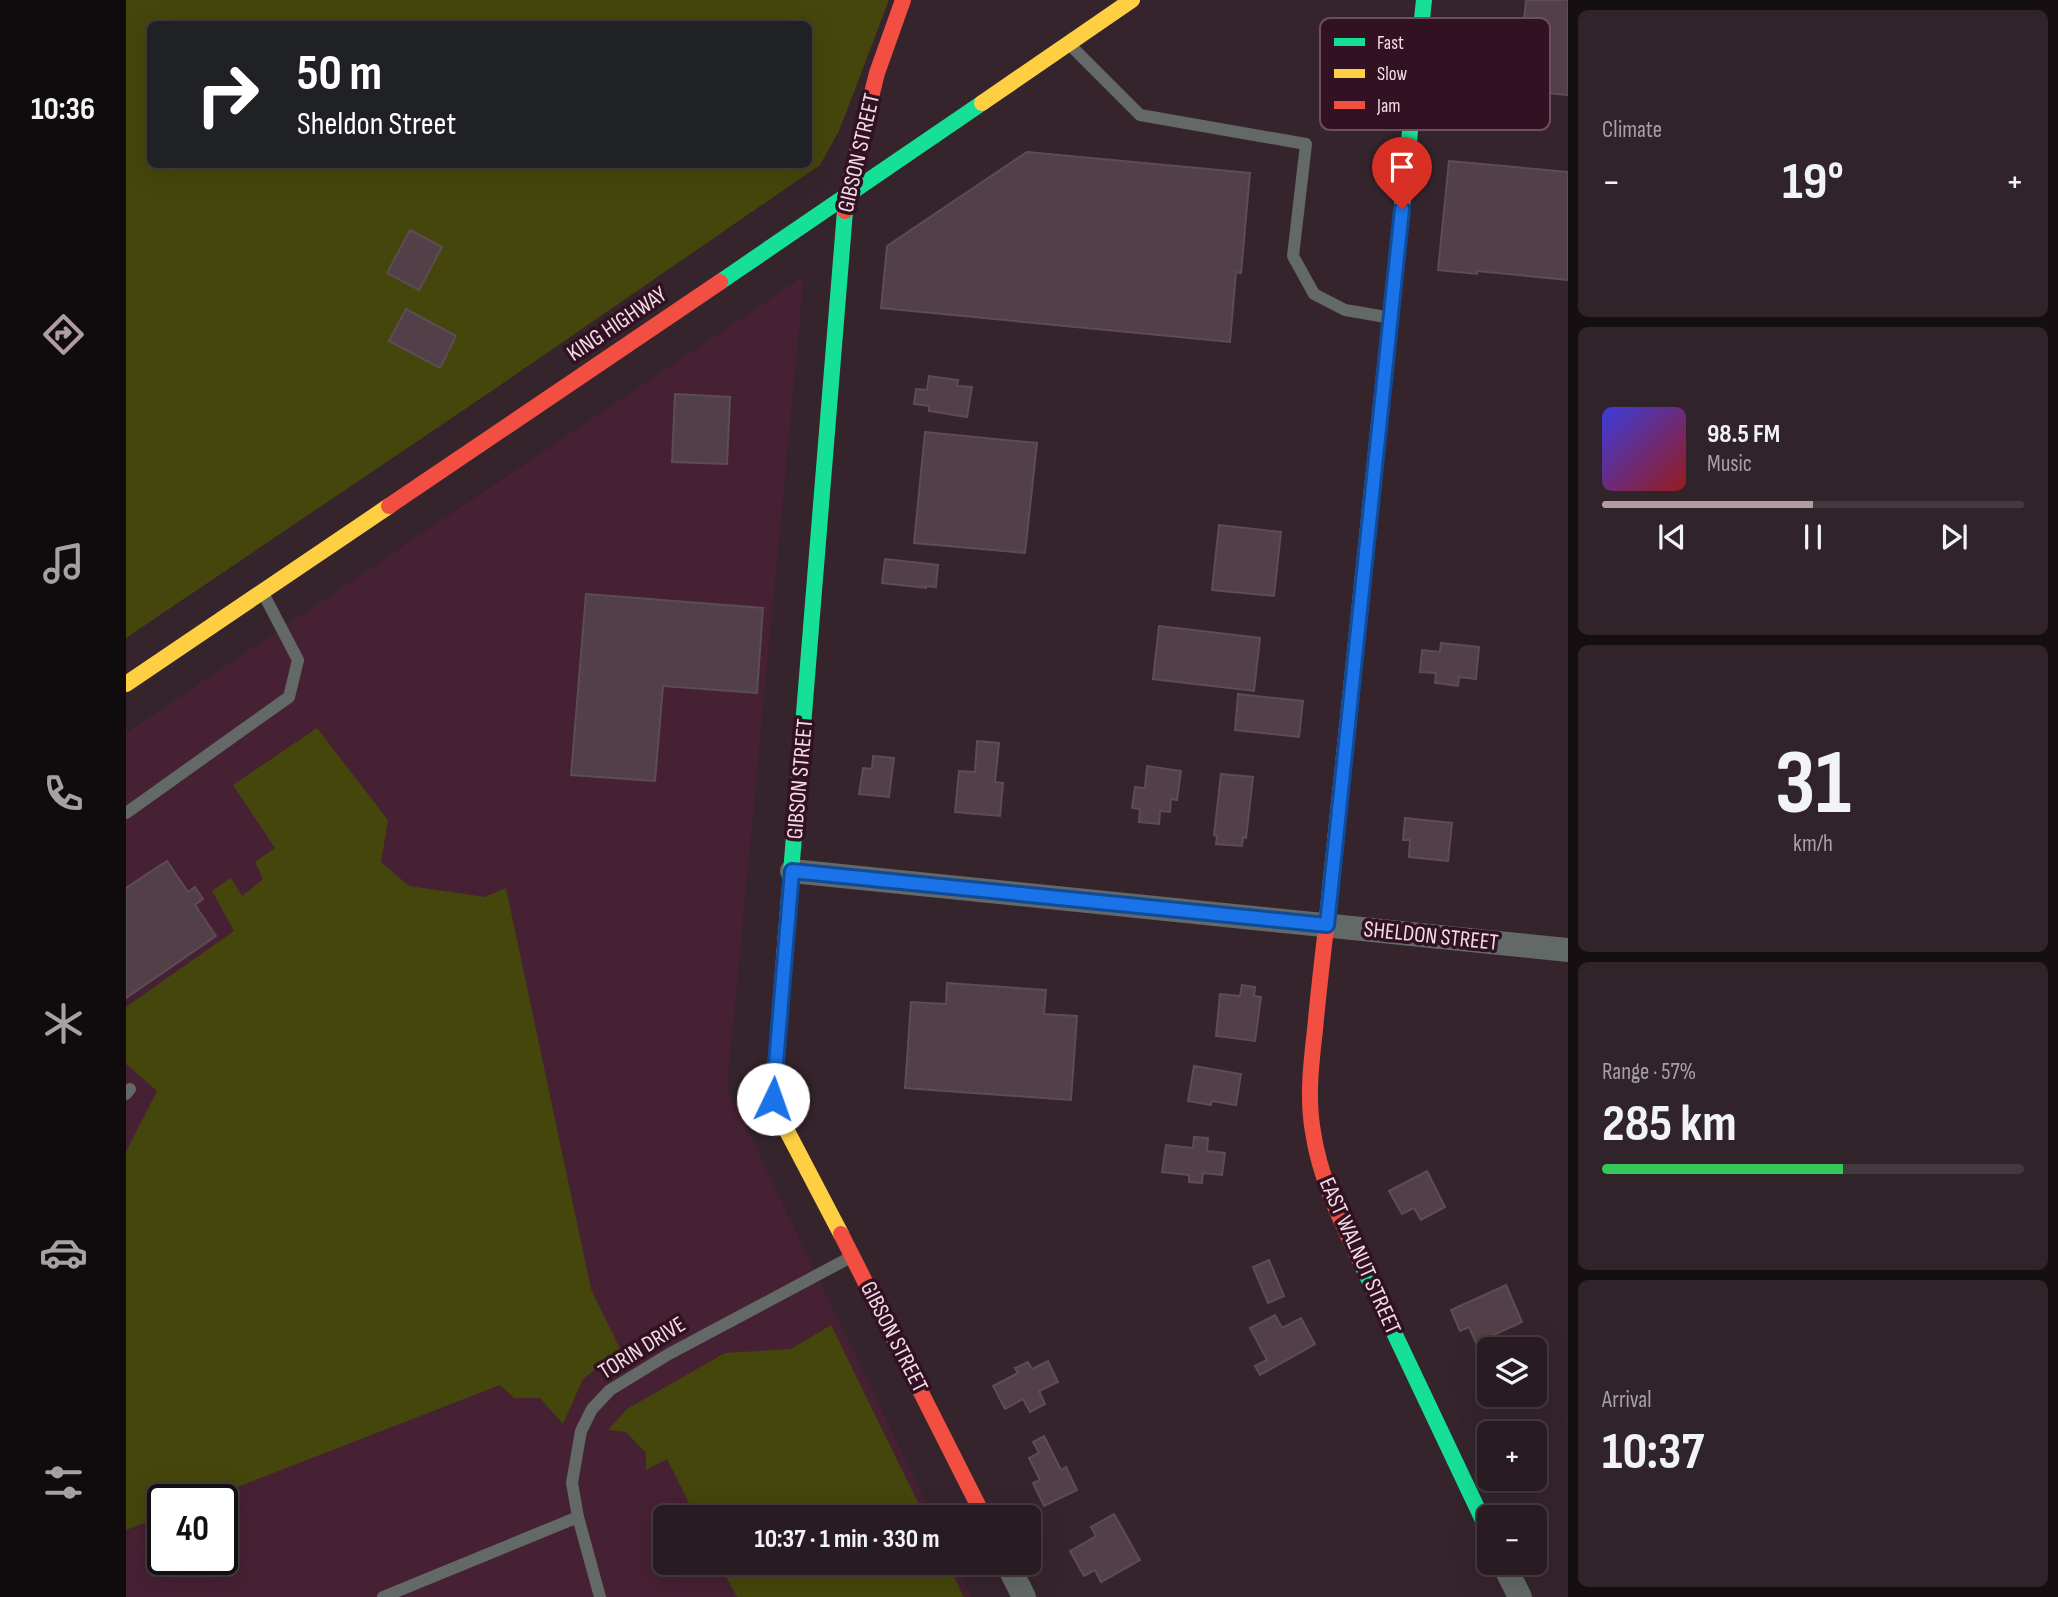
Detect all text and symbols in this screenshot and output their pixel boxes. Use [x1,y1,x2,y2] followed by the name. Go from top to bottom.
[1320,18,1550,130] legend
[1377,32,1404,55] text: Fast
[297,45,382,104] text: 50 m
[182,49,273,140] icon: right
[1377,63,1407,86] text: Slow
[31,90,95,129] text: 10:36
[832,91,886,215] street label: GIBSON STREET
[1376,95,1400,118] text: Jam
[297,105,456,144] text: Sheldon Street
[1602,116,1662,144] text: Climate
[1372,137,1432,209] pin
[1383,148,1421,186] icon: arrive
[1782,151,1844,214] text: 19°
[1602,160,1621,205] text: −
[2005,160,2024,205] text: +
[562,280,673,368] street label: KING HIGHWAY
[39,310,88,359] icon: directions
[1707,419,1780,450] text: 98.5 FM
[1707,450,1752,478] text: Music
[1653,518,1691,556] icon: previous
[1794,518,1832,556] icon: pause
[1935,518,1973,556] icon: next
[39,539,88,588] icon: music
[781,718,819,840] street label: GIBSON STREET
[1775,730,1851,839] text: 31
[39,769,88,818] icon: phone
[1793,830,1833,858] text: km/h
[1362,915,1500,957] street label: SHELDON STREET
[39,999,88,1048] icon: climate
[1602,1058,1696,1086] text: Range · 57%
[736,1062,810,1136] position arrow
[1602,1093,1737,1156] text: 285 km
[1313,1173,1407,1339] street label: EAST WALNUT STREET
[39,1228,88,1277] icon: car
[854,1277,934,1397] street label: GIBSON STREET
[593,1310,691,1386] street label: TORIN DRIVE
[1477,1337,1547,1575] map controls
[1477,1337,1547,1407] button: layers
[1602,1386,1651,1414] text: Arrival
[1477,1421,1547,1491] button: +
[1602,1421,1704,1484] text: 10:37
[39,1458,88,1507] icon: filters
[147,1484,238,1575] speed limit sign: 40
[1477,1505,1547,1575] button: −
[755,1524,940,1555] text: 10:37 · 1 min · 330 m

